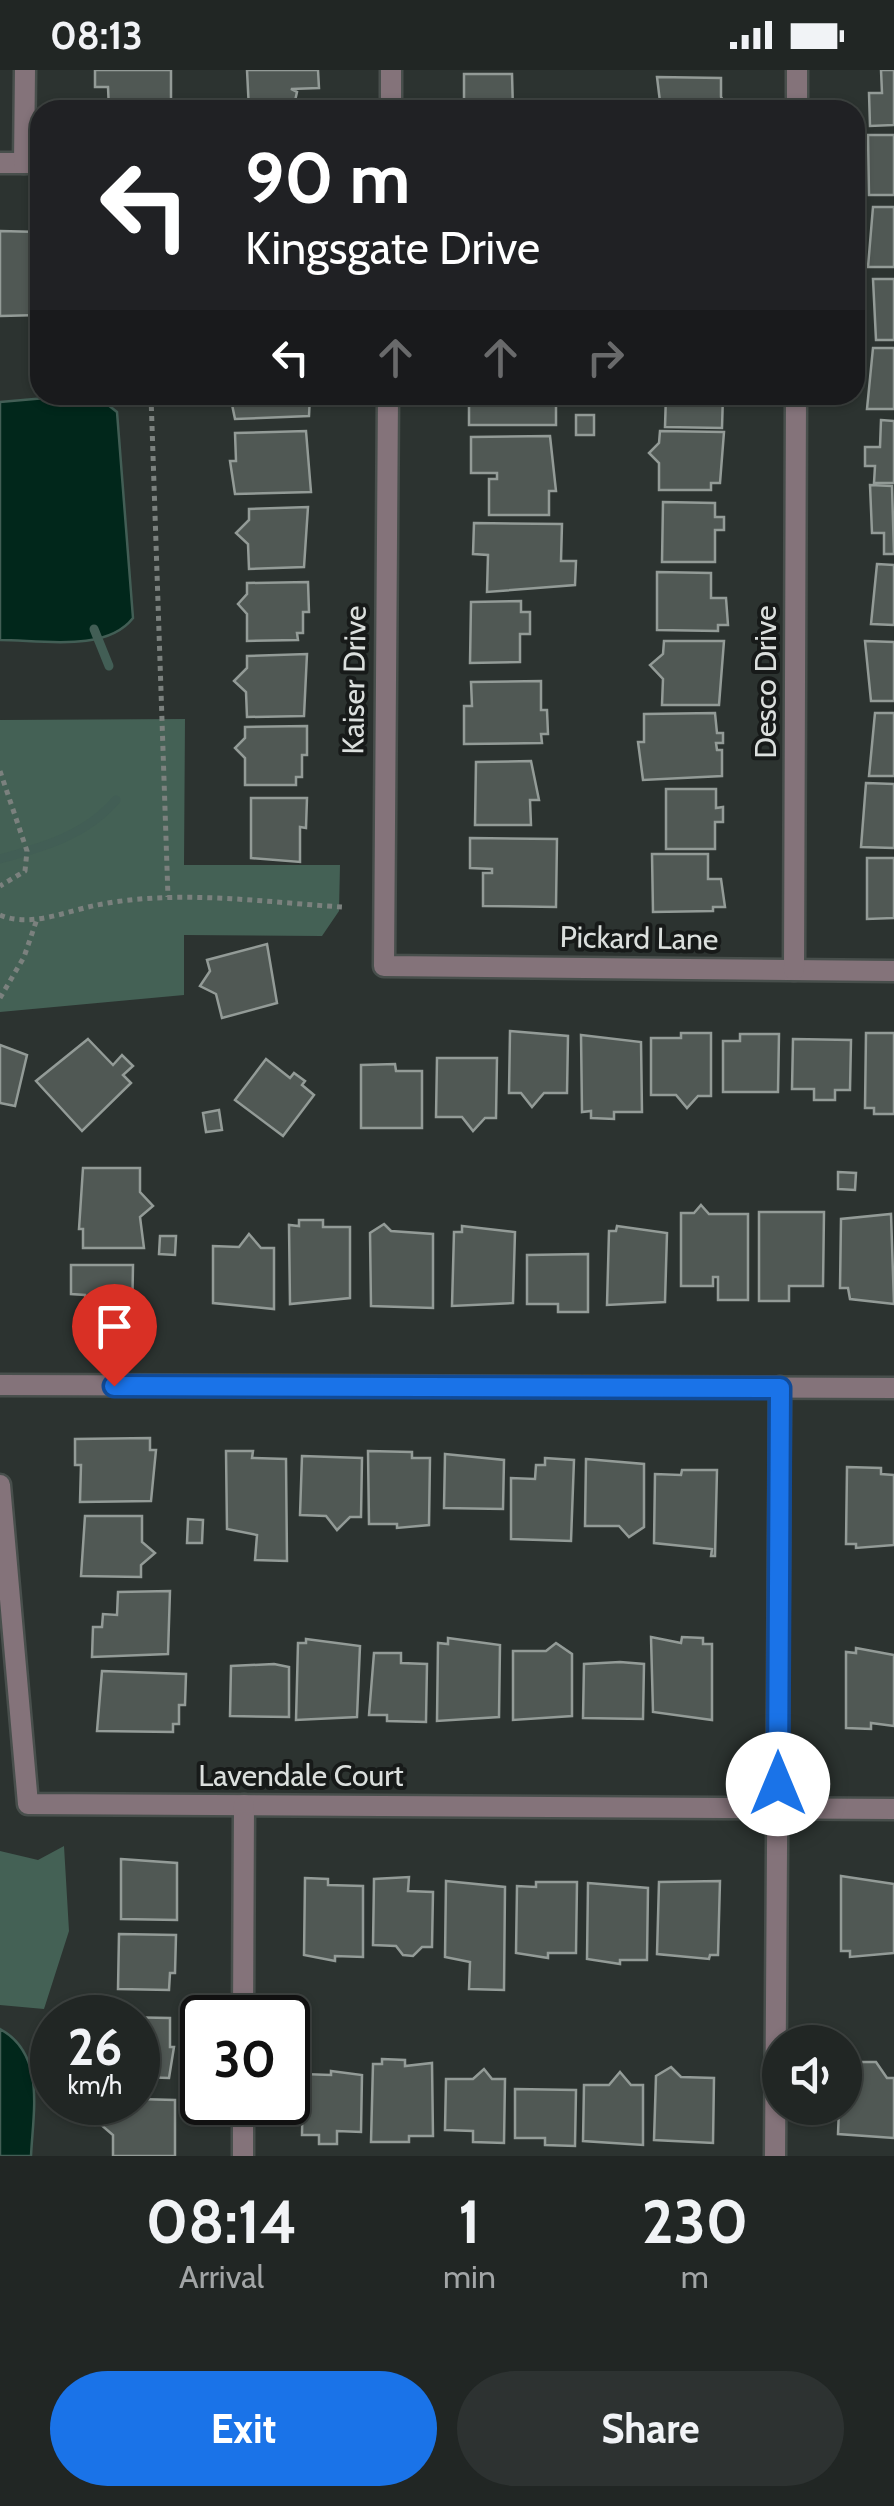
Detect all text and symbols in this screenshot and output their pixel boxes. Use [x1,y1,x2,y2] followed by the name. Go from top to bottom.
[50,12,143,59] text: 08:13
[245,135,410,221] text: 90 m
[80,140,210,270] icon: left
[245,221,540,275] text: Kingsgate Drive
[263,330,318,385] icon: left
[368,330,423,385] icon: ahead
[473,330,528,385] icon: ahead
[578,330,633,385] icon: right
[334,605,374,755] street label: Kaiser Drive
[747,605,784,759] street label: Desco Drive
[559,918,719,958] street label: Pickard Lane
[72,1284,157,1387] pin
[87,1299,142,1354] icon: arrive
[726,1732,830,1836] position arrow
[198,1757,404,1794] street label: Lavendale Court
[180,1995,310,2125] speed limit sign: 30
[68,2017,122,2078] text: 26
[762,2025,862,2125] map controls
[762,2025,862,2125] button: sound
[68,2070,122,2100] text: km/h
[146,2185,297,2258] text: 08:14
[458,2185,480,2258] text: 1
[642,2185,748,2258] text: 230
[179,2257,264,2296] text: Arrival
[443,2257,496,2296] text: min
[681,2257,709,2296] text: m
[50,2371,437,2486] button: Exit
[457,2371,844,2486] button: Share

